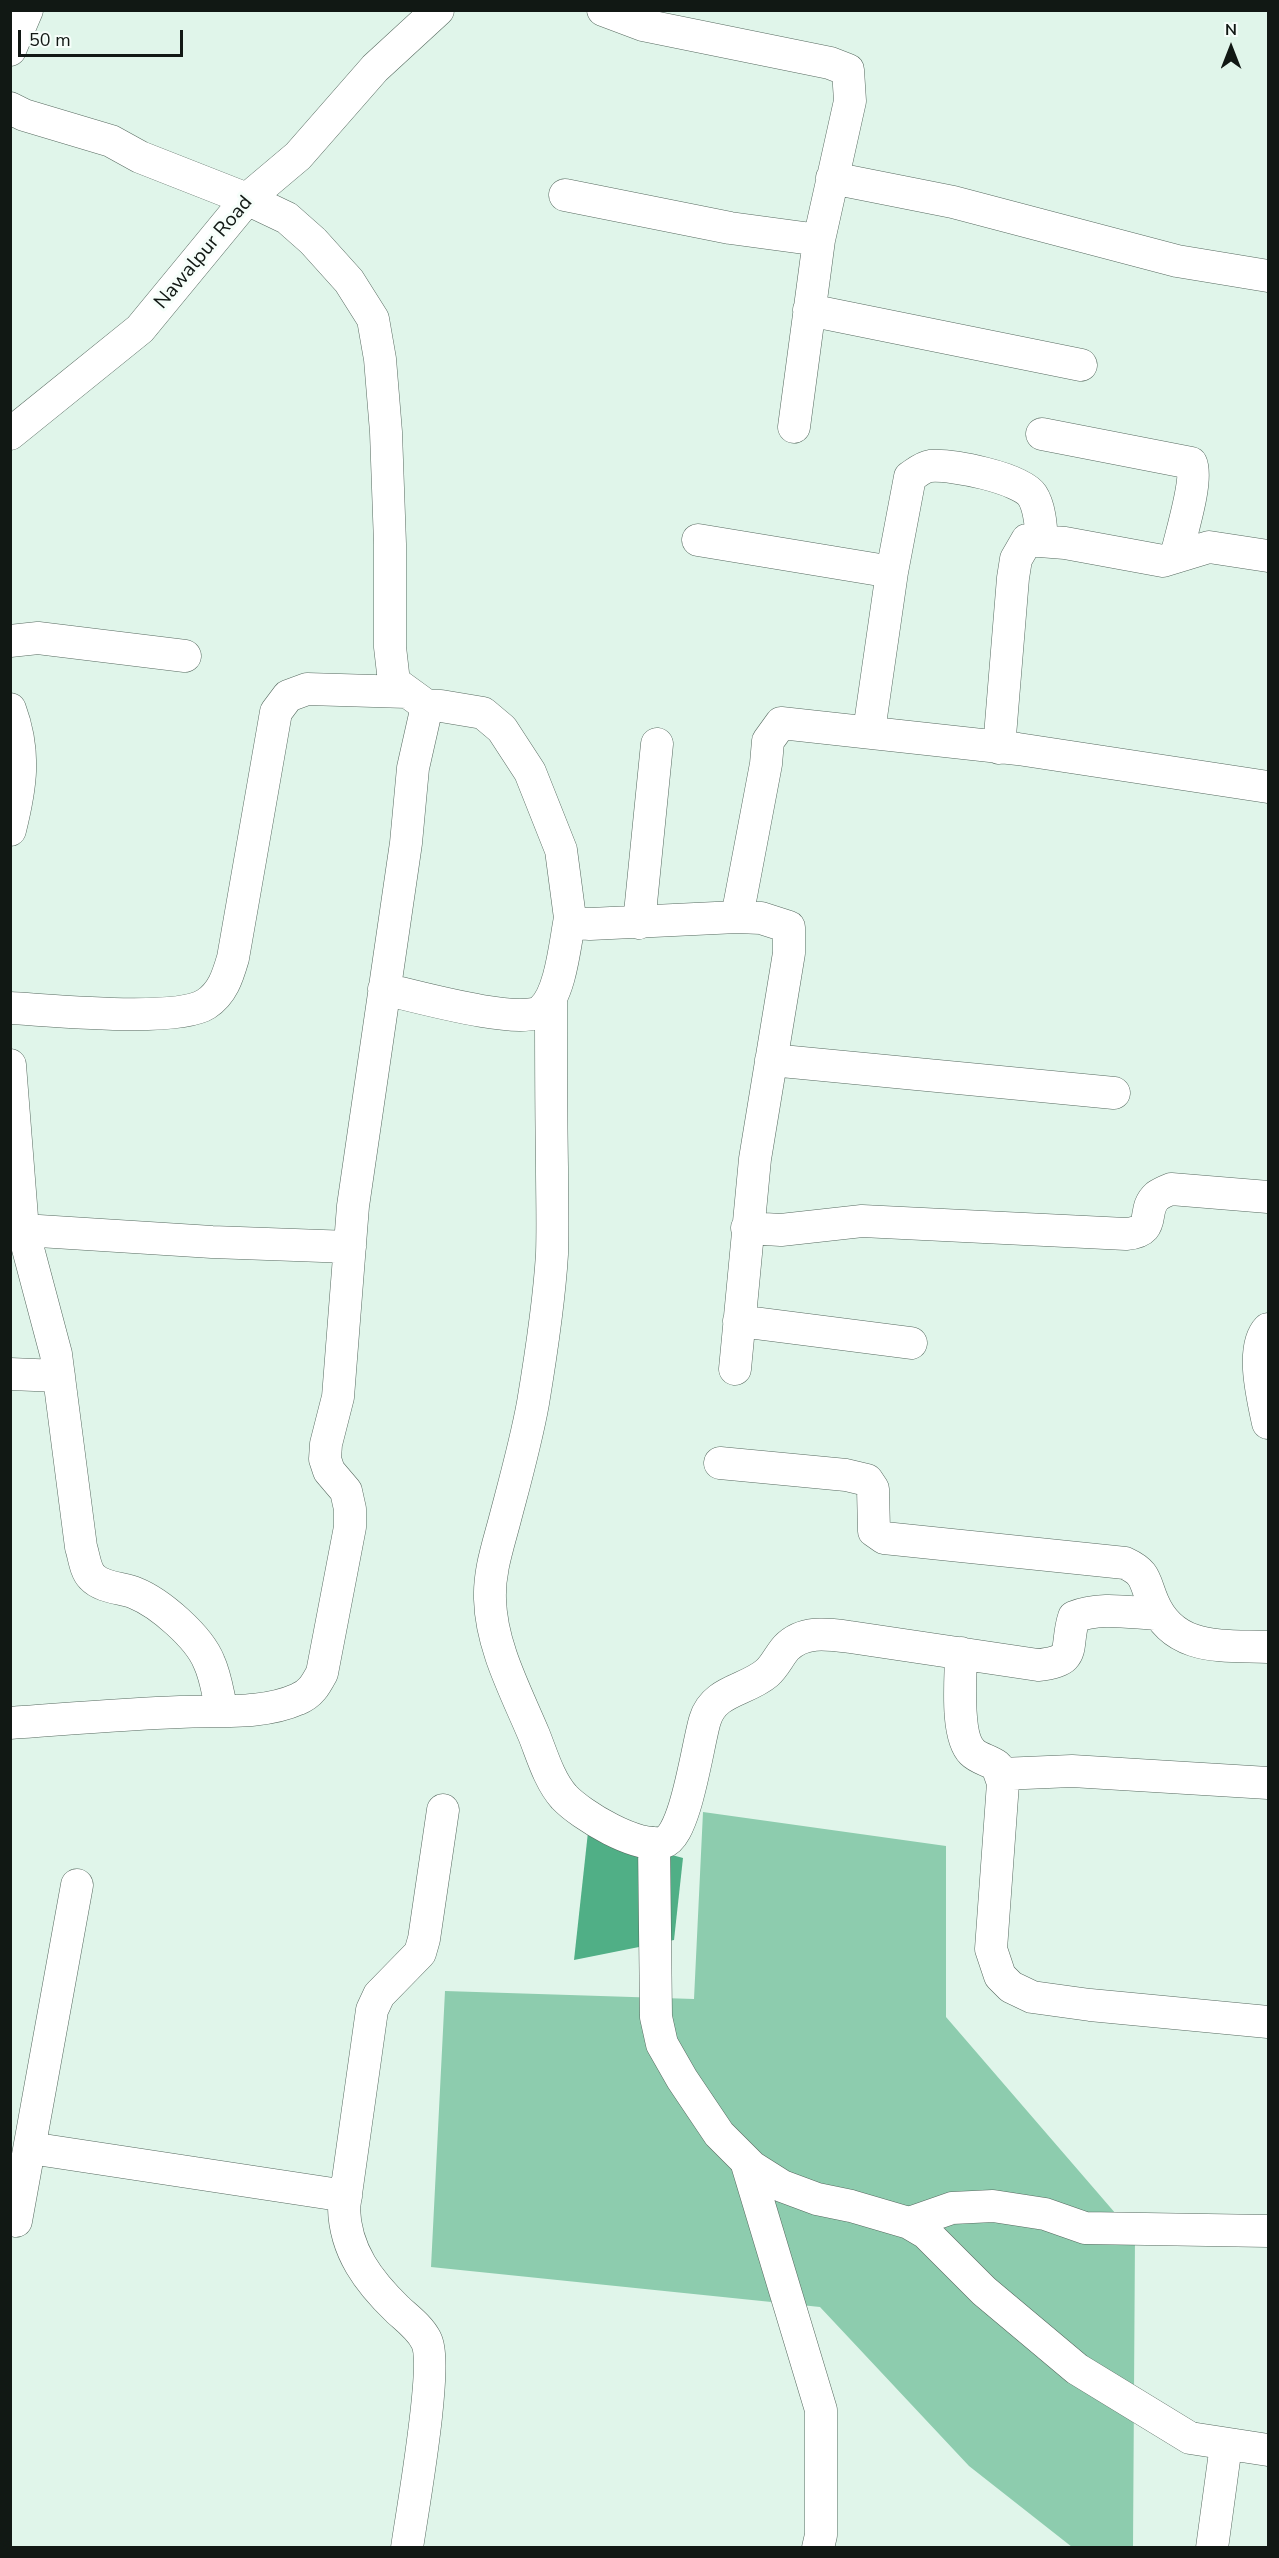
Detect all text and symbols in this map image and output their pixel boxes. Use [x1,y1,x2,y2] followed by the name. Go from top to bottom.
[21,18,186,56] scale bar
[1201,18,1261,78] north arrow
[1225,19,1237,41] text: N
[29,28,71,52] text: 50 m
[150,192,258,314] street label: Nawalpur Road

